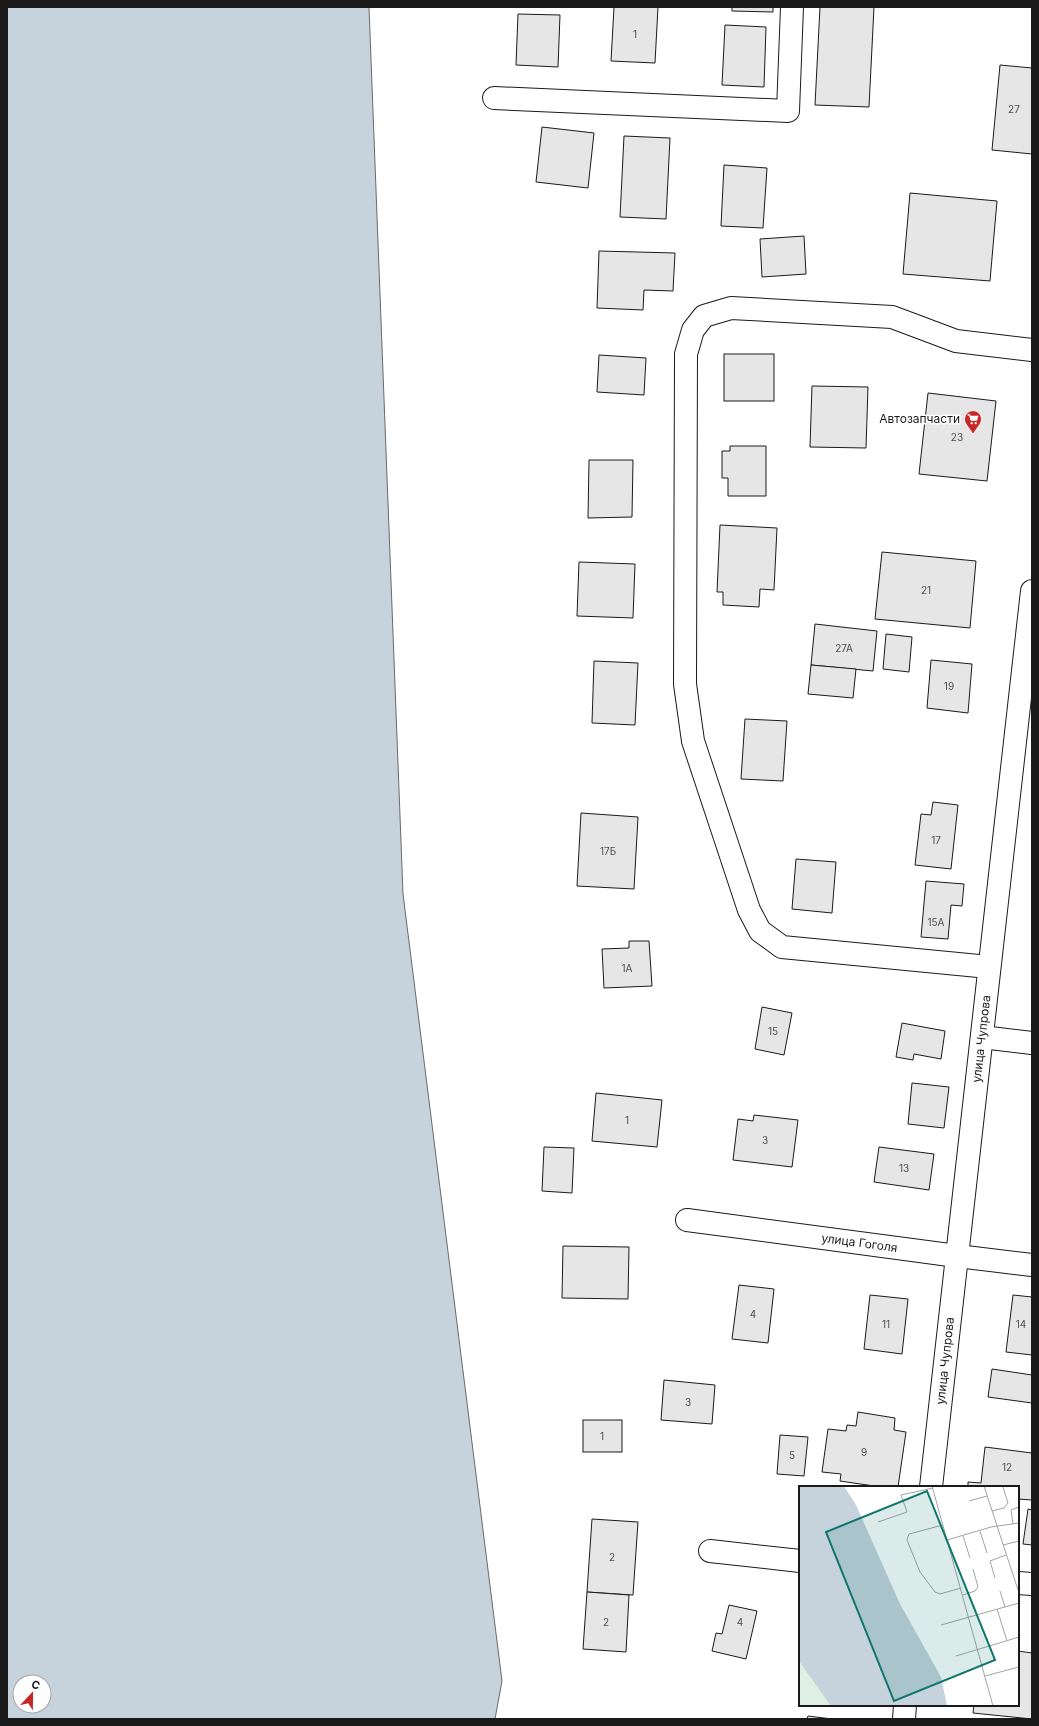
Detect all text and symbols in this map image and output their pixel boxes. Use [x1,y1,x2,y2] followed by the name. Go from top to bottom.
[633,28,637,40] house number: 1
[1008,103,1020,115] house number: 27
[963,409,983,434] supermarket icon: Автозапчасти
[879,411,960,426] place label: Автозапчасти
[951,431,963,443] house number: 23
[921,584,931,596] house number: 21
[835,642,853,654] house number: 27А
[944,680,954,692] house number: 19
[931,834,941,846] house number: 17
[600,845,616,857] house number: 17Б
[927,916,945,928] house number: 15А
[622,962,633,974] house number: 1А
[969,994,993,1083] street label: улица Чупрова
[768,1025,778,1037] house number: 15
[625,1114,629,1126] house number: 1
[762,1134,768,1146] house number: 3
[899,1162,909,1174] house number: 13
[821,1230,898,1255] street label: улица Гоголя
[750,1308,756,1320] house number: 4
[932,1316,957,1405] street label: улица Чупрова
[882,1318,890,1330] house number: 11
[1016,1318,1026,1330] house number: 14
[685,1396,691,1408] house number: 3
[600,1430,604,1442] house number: 1
[861,1446,867,1458] house number: 9
[789,1449,795,1461] house number: 5
[1002,1461,1012,1473] house number: 12
[799,1486,1019,1706] inset map
[609,1551,615,1563] house number: 2
[603,1616,609,1628] house number: 2
[737,1616,743,1628] house number: 4
[12,1674,52,1714] north arrow
[29,1677,42,1693] text: С

